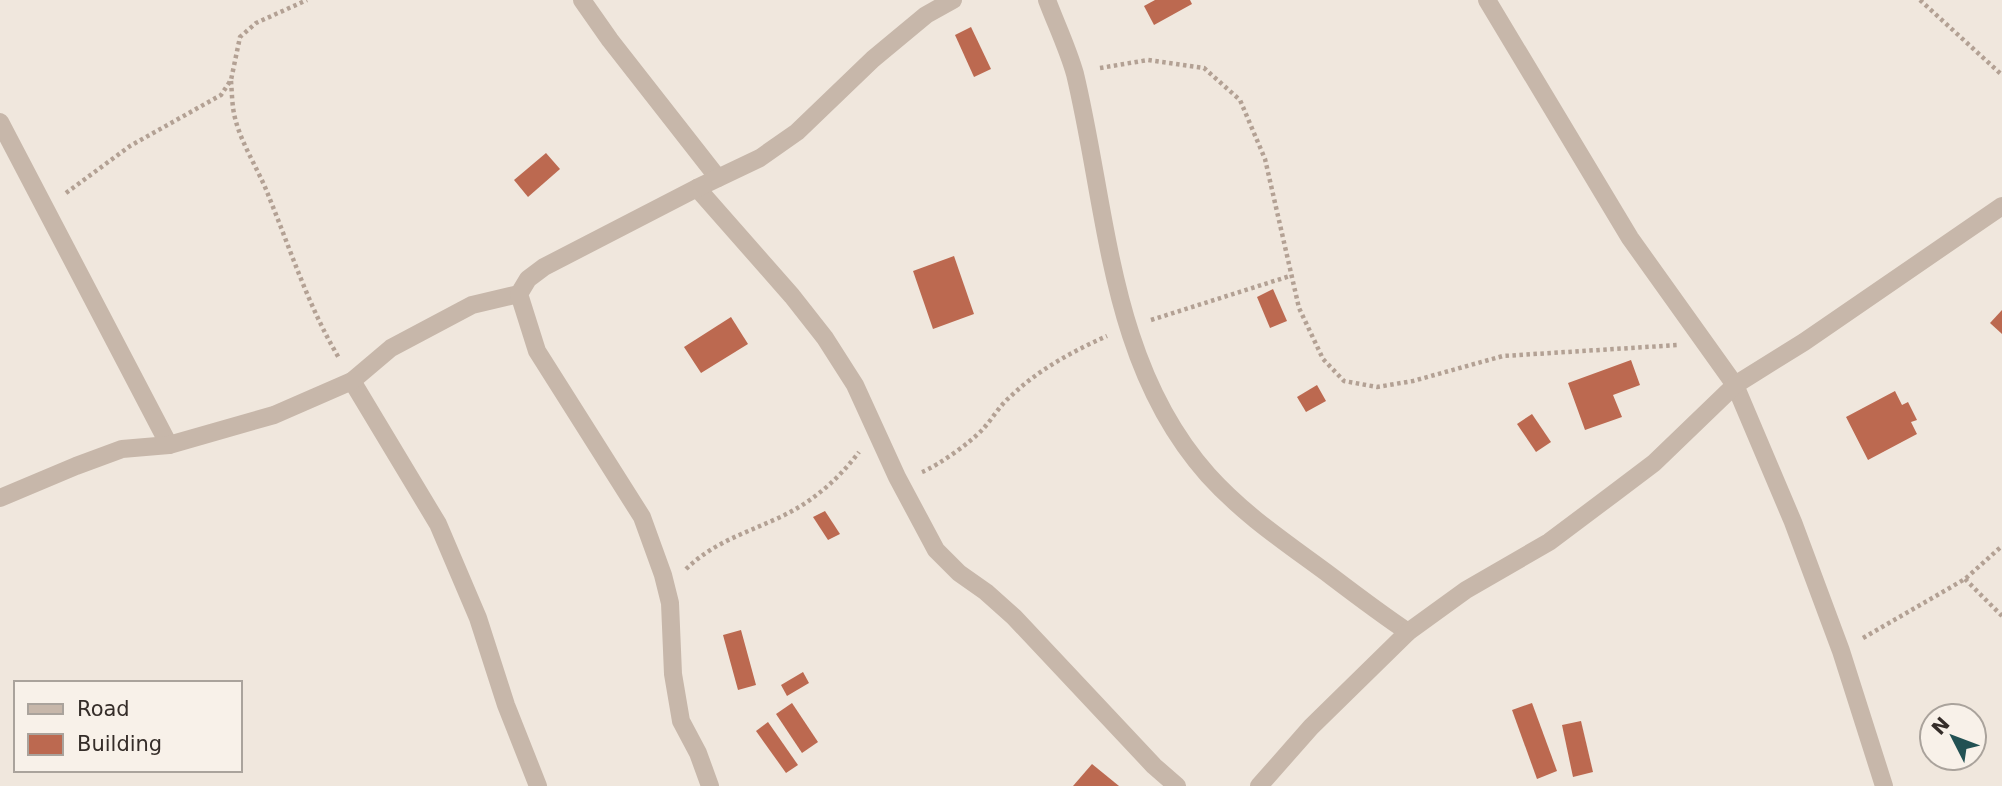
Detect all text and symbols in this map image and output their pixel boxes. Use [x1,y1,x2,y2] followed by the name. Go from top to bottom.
[14,681,242,772] legend
[77,697,130,721] text: Road
[1918,702,1988,772] north arrow
[1927,712,1954,739] text: N
[77,732,162,756] text: Building

